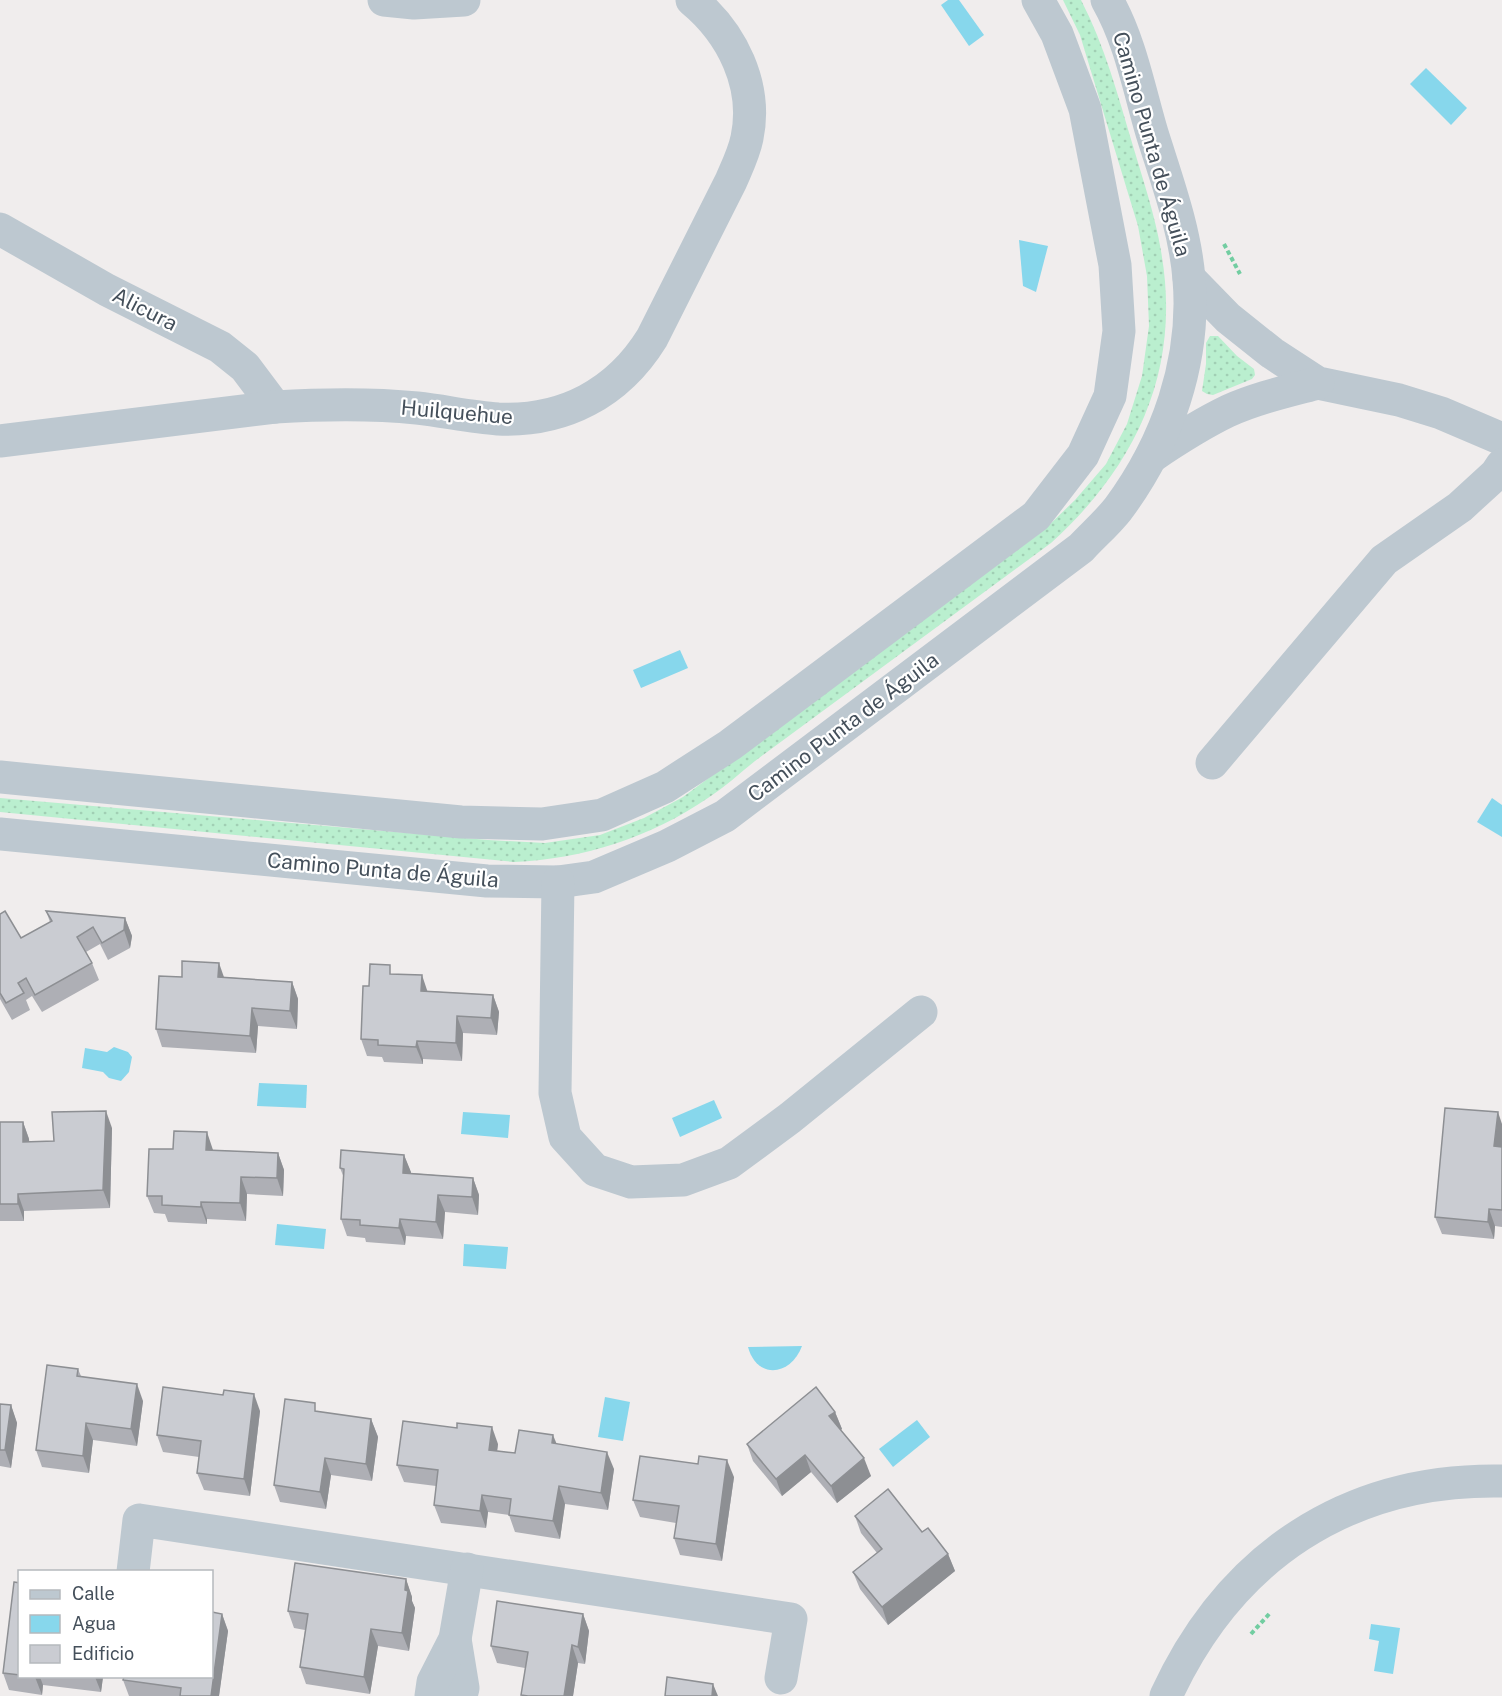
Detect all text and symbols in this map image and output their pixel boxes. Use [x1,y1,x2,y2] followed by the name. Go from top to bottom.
[1108,29,1196,259] street label: Camino Punta de Águila
[108,282,182,336] street label: Alicura
[400,395,514,429] street label: Huilquehue
[743,647,943,807] street label: Camino Punta de Águila
[266,847,500,893] street label: Camino Punta de Águila
[18,1570,213,1678] legend
[72,1583,115,1604] text: Calle
[72,1613,116,1634] text: Agua
[72,1643,134,1664] text: Edificio

